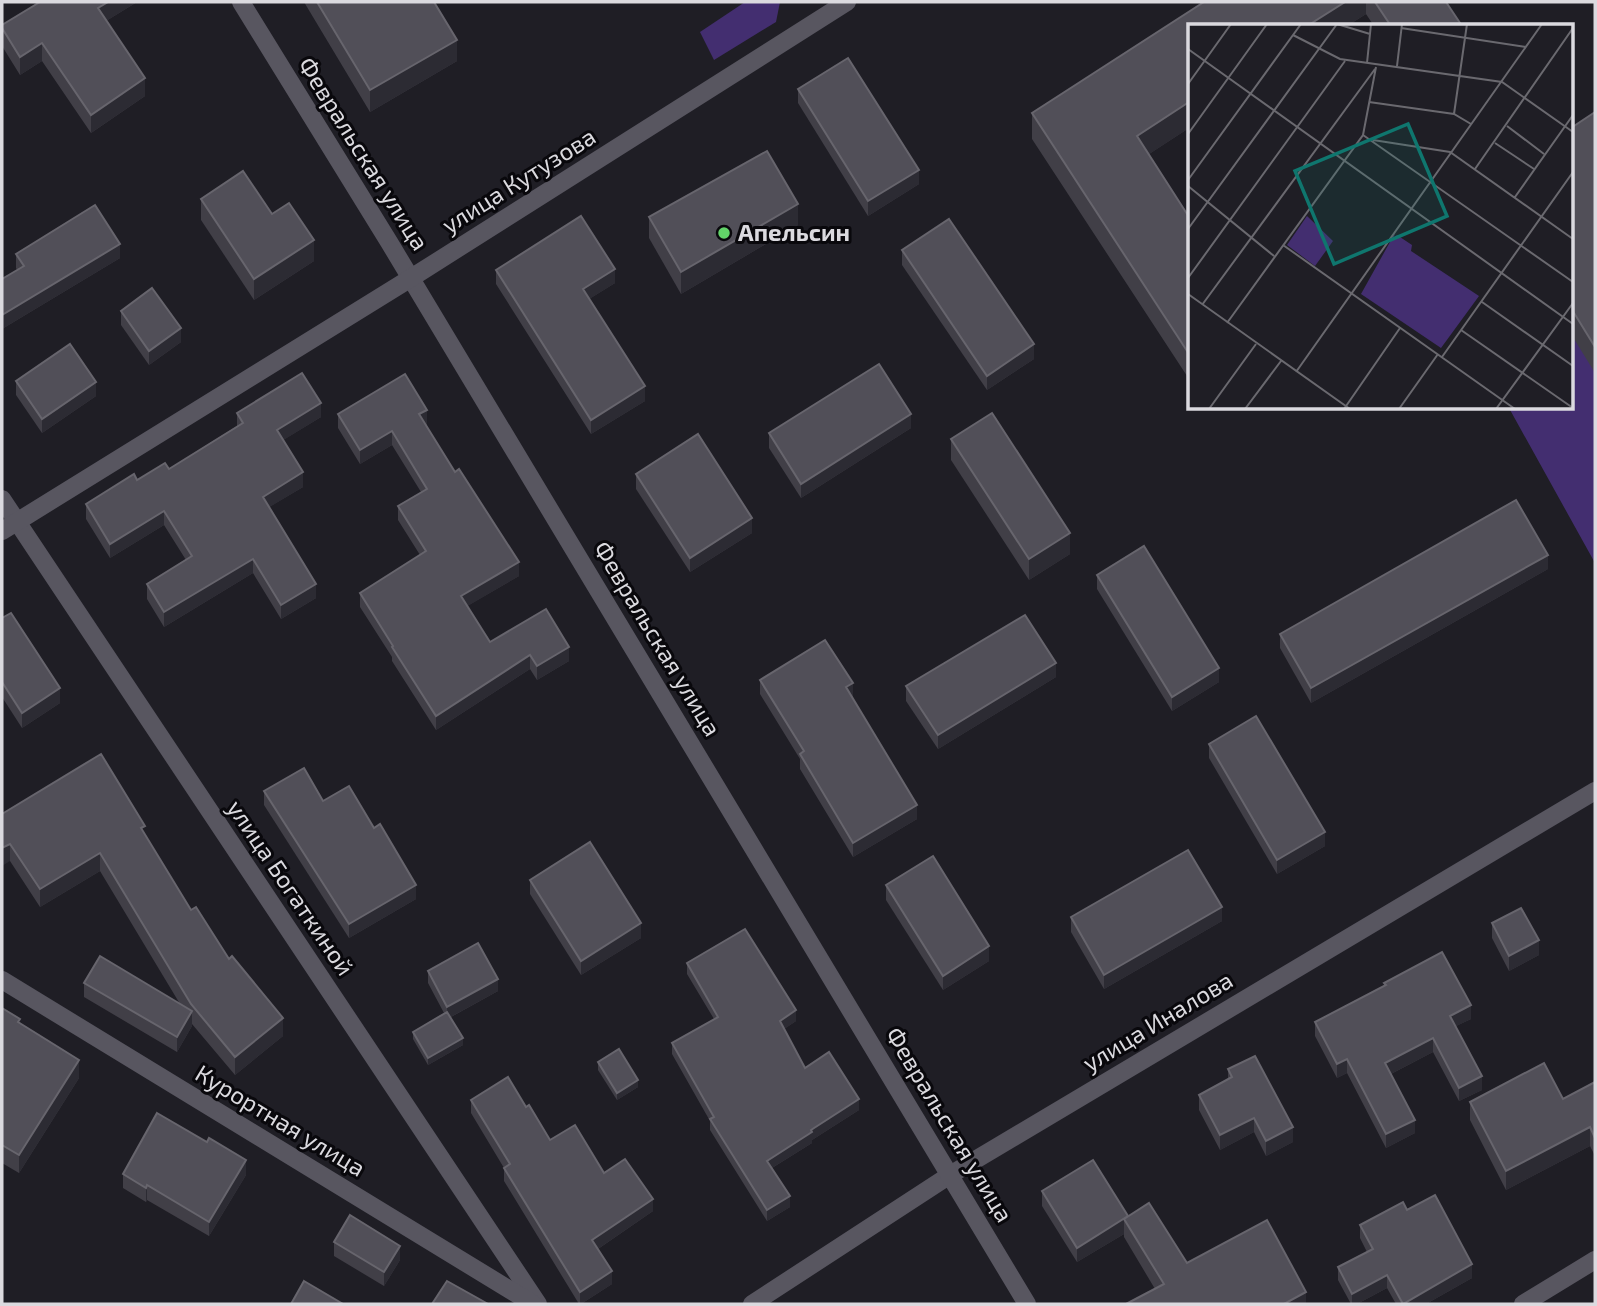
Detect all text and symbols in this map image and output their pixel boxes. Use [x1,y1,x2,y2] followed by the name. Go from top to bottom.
[1188,24,1572,410] inset map
[292,51,436,256] street label: Февральская улица
[436,121,601,239] street label: улица Кутузова
[738,217,850,246] place label: Апельсин
[716,225,732,241] marker: Апельсин
[588,535,728,742] street label: Февральская улица
[221,794,361,981] street label: улица Богаткиной
[1077,965,1238,1078] street label: улица Иналова
[880,1021,1020,1228] street label: Февральская улица
[190,1058,371,1183] street label: Курортная улица

